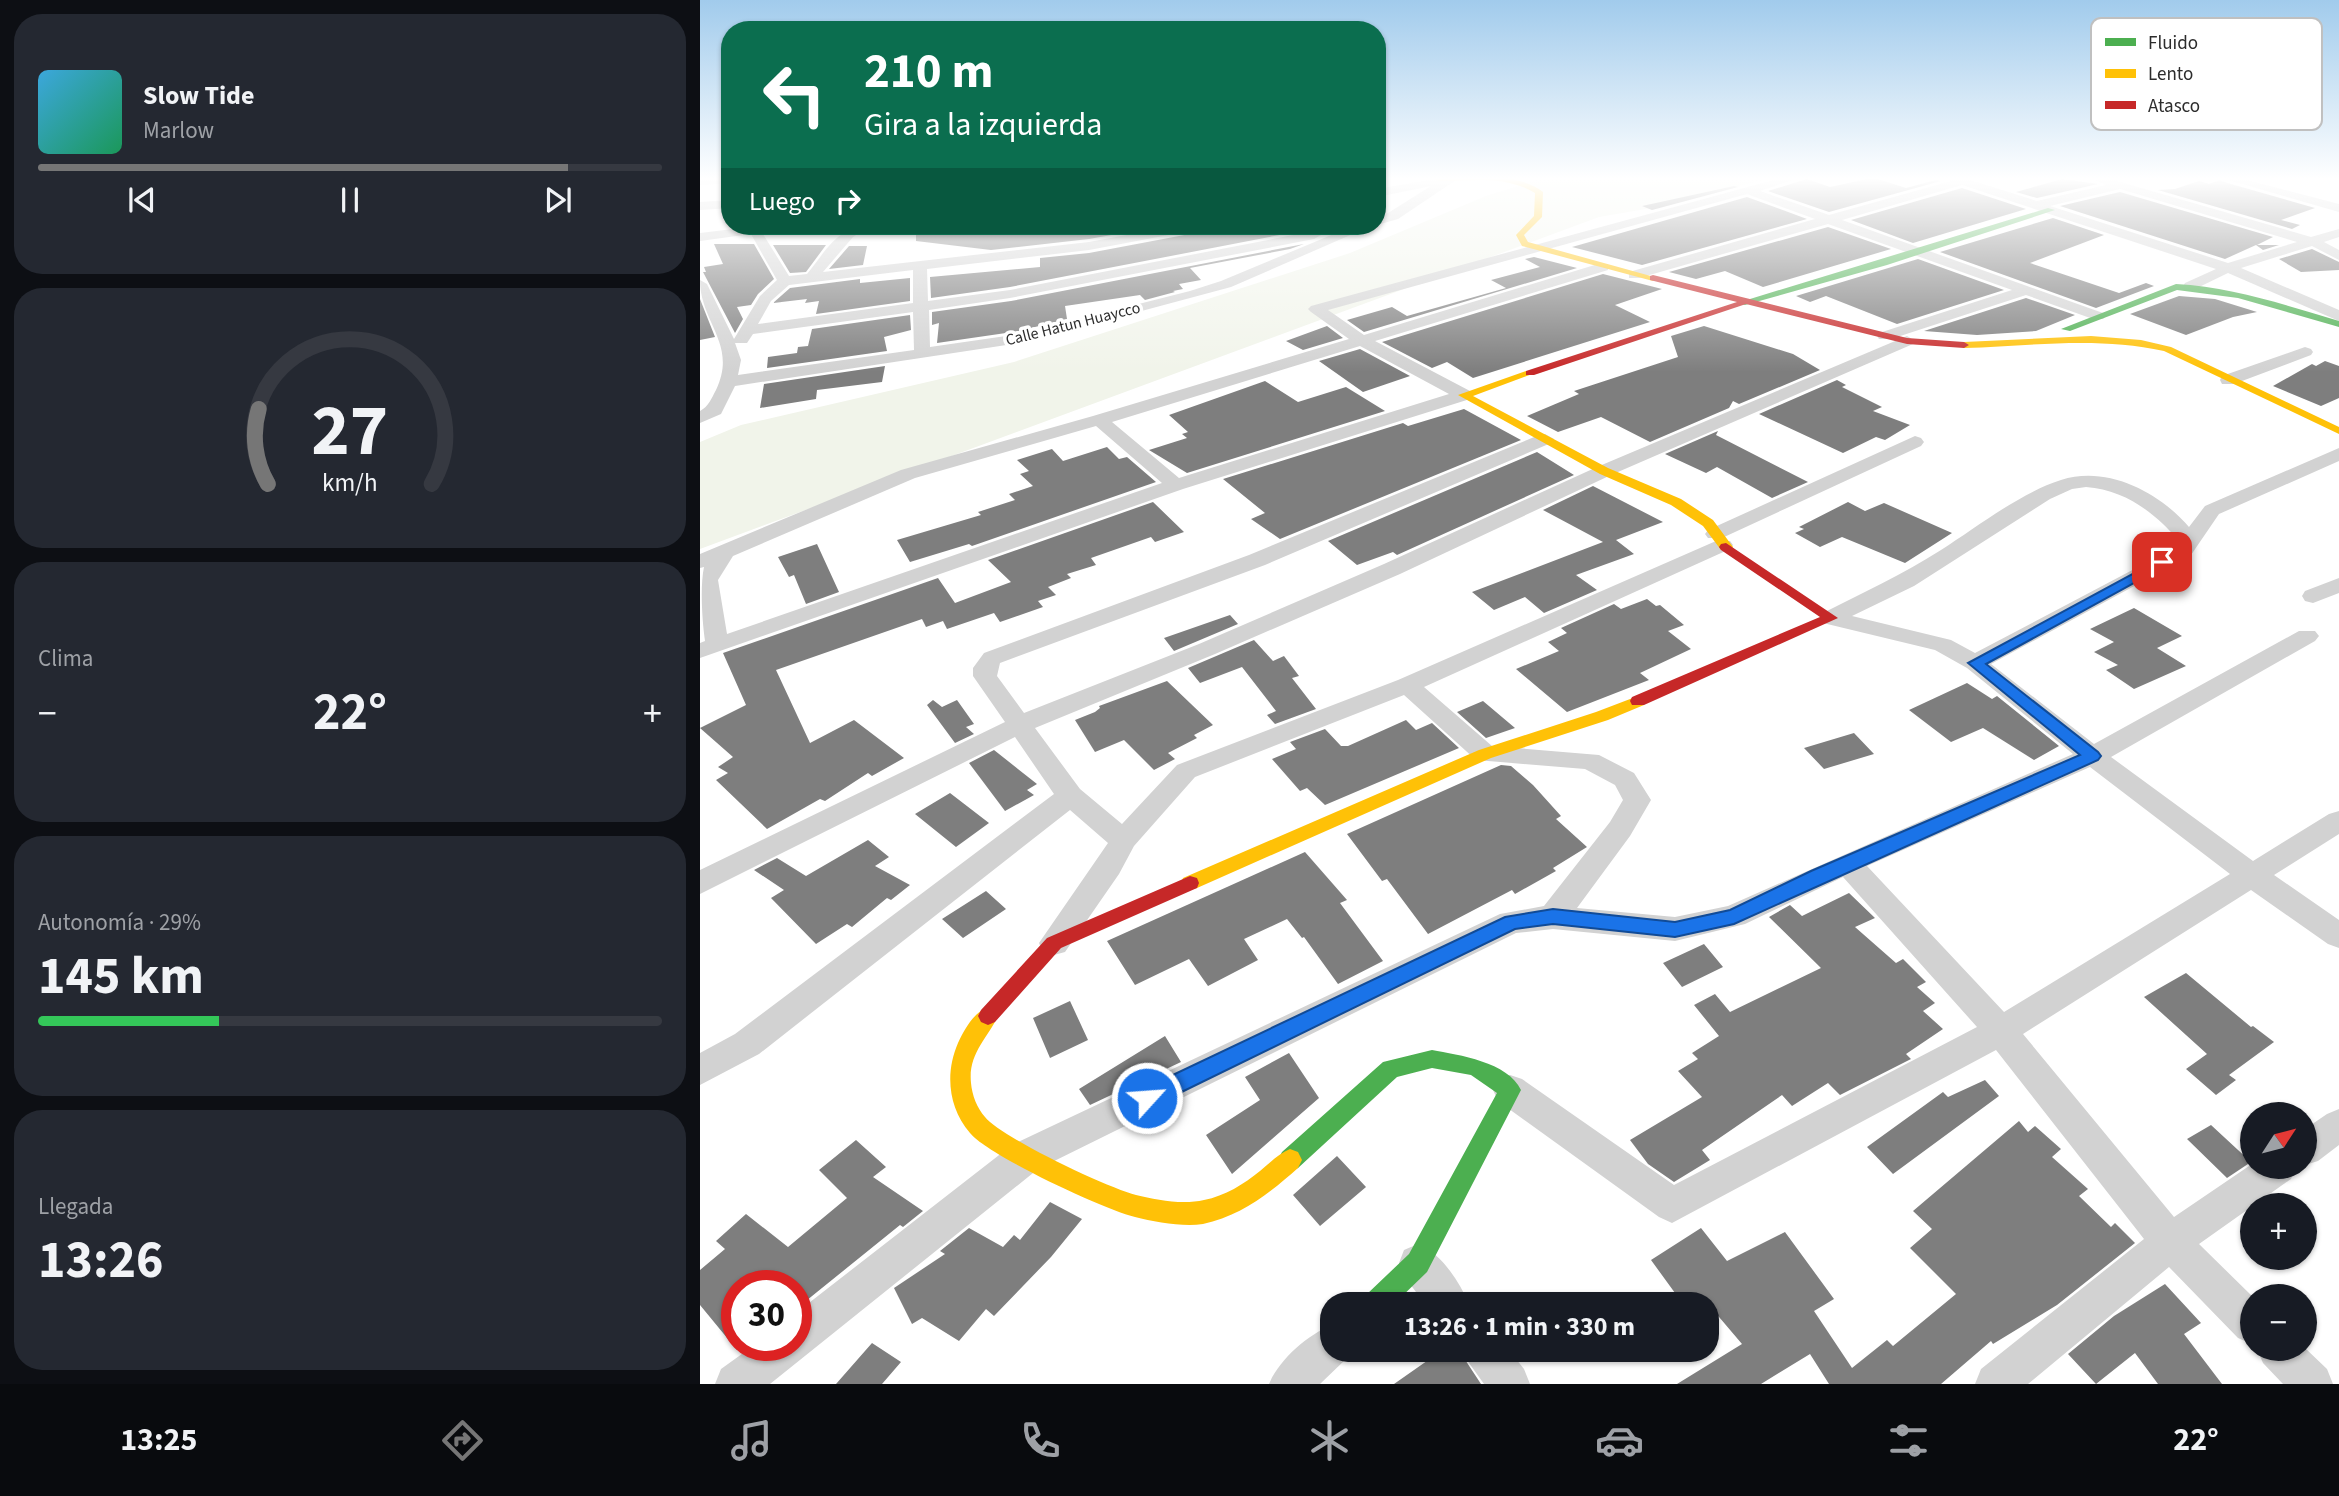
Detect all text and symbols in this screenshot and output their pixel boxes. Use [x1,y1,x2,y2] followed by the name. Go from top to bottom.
[2091,18,2322,130] legend
[2148,30,2198,57] text: Fluido
[864,37,993,107] text: 210 m
[749,49,840,140] icon: left
[2148,61,2193,88] text: Lento
[143,77,254,114] text: Slow Tide
[2148,93,2200,120] text: Atasco
[864,102,1102,148] text: Gira a la izquierda
[143,114,214,147] text: Marlow
[123,181,161,219] icon: previous
[331,181,369,219] icon: pause
[539,181,577,219] icon: next
[829,182,867,220] icon: right
[749,183,815,220] text: Luego
[1003,297,1143,351] street label: Calle Hatun Huaycco
[312,379,388,483] text: 27
[322,465,378,501] text: km/h
[2132,532,2192,592] pin
[2143,543,2181,581] icon: arrive
[38,642,93,675] text: Clima
[313,676,387,750] text: 22°
[38,687,57,741] text: −
[643,687,662,741] text: +
[38,906,201,939] text: Autonomía · 29%
[38,940,204,1014] text: 145 km
[1110,1061,1184,1135] position arrow
[2240,1102,2317,1180] north arrow
[2240,1102,2317,1361] map controls
[38,1190,113,1223] text: Llegada
[2240,1193,2317,1270] button: +
[38,1224,163,1298] text: 13:26
[721,1270,812,1361] speed limit sign: 30
[2240,1284,2317,1361] button: −
[1404,1308,1635,1345] text: 13:26 · 1 min · 330 m
[438,1416,487,1465] icon: directions
[727,1416,776,1465] icon: music
[1016,1416,1065,1465] icon: phone
[1305,1416,1354,1465] icon: climate
[1595,1416,1644,1465] icon: car
[1884,1416,1933,1465] icon: filters
[120,1417,197,1463] text: 13:25
[2173,1417,2219,1463] text: 22°

